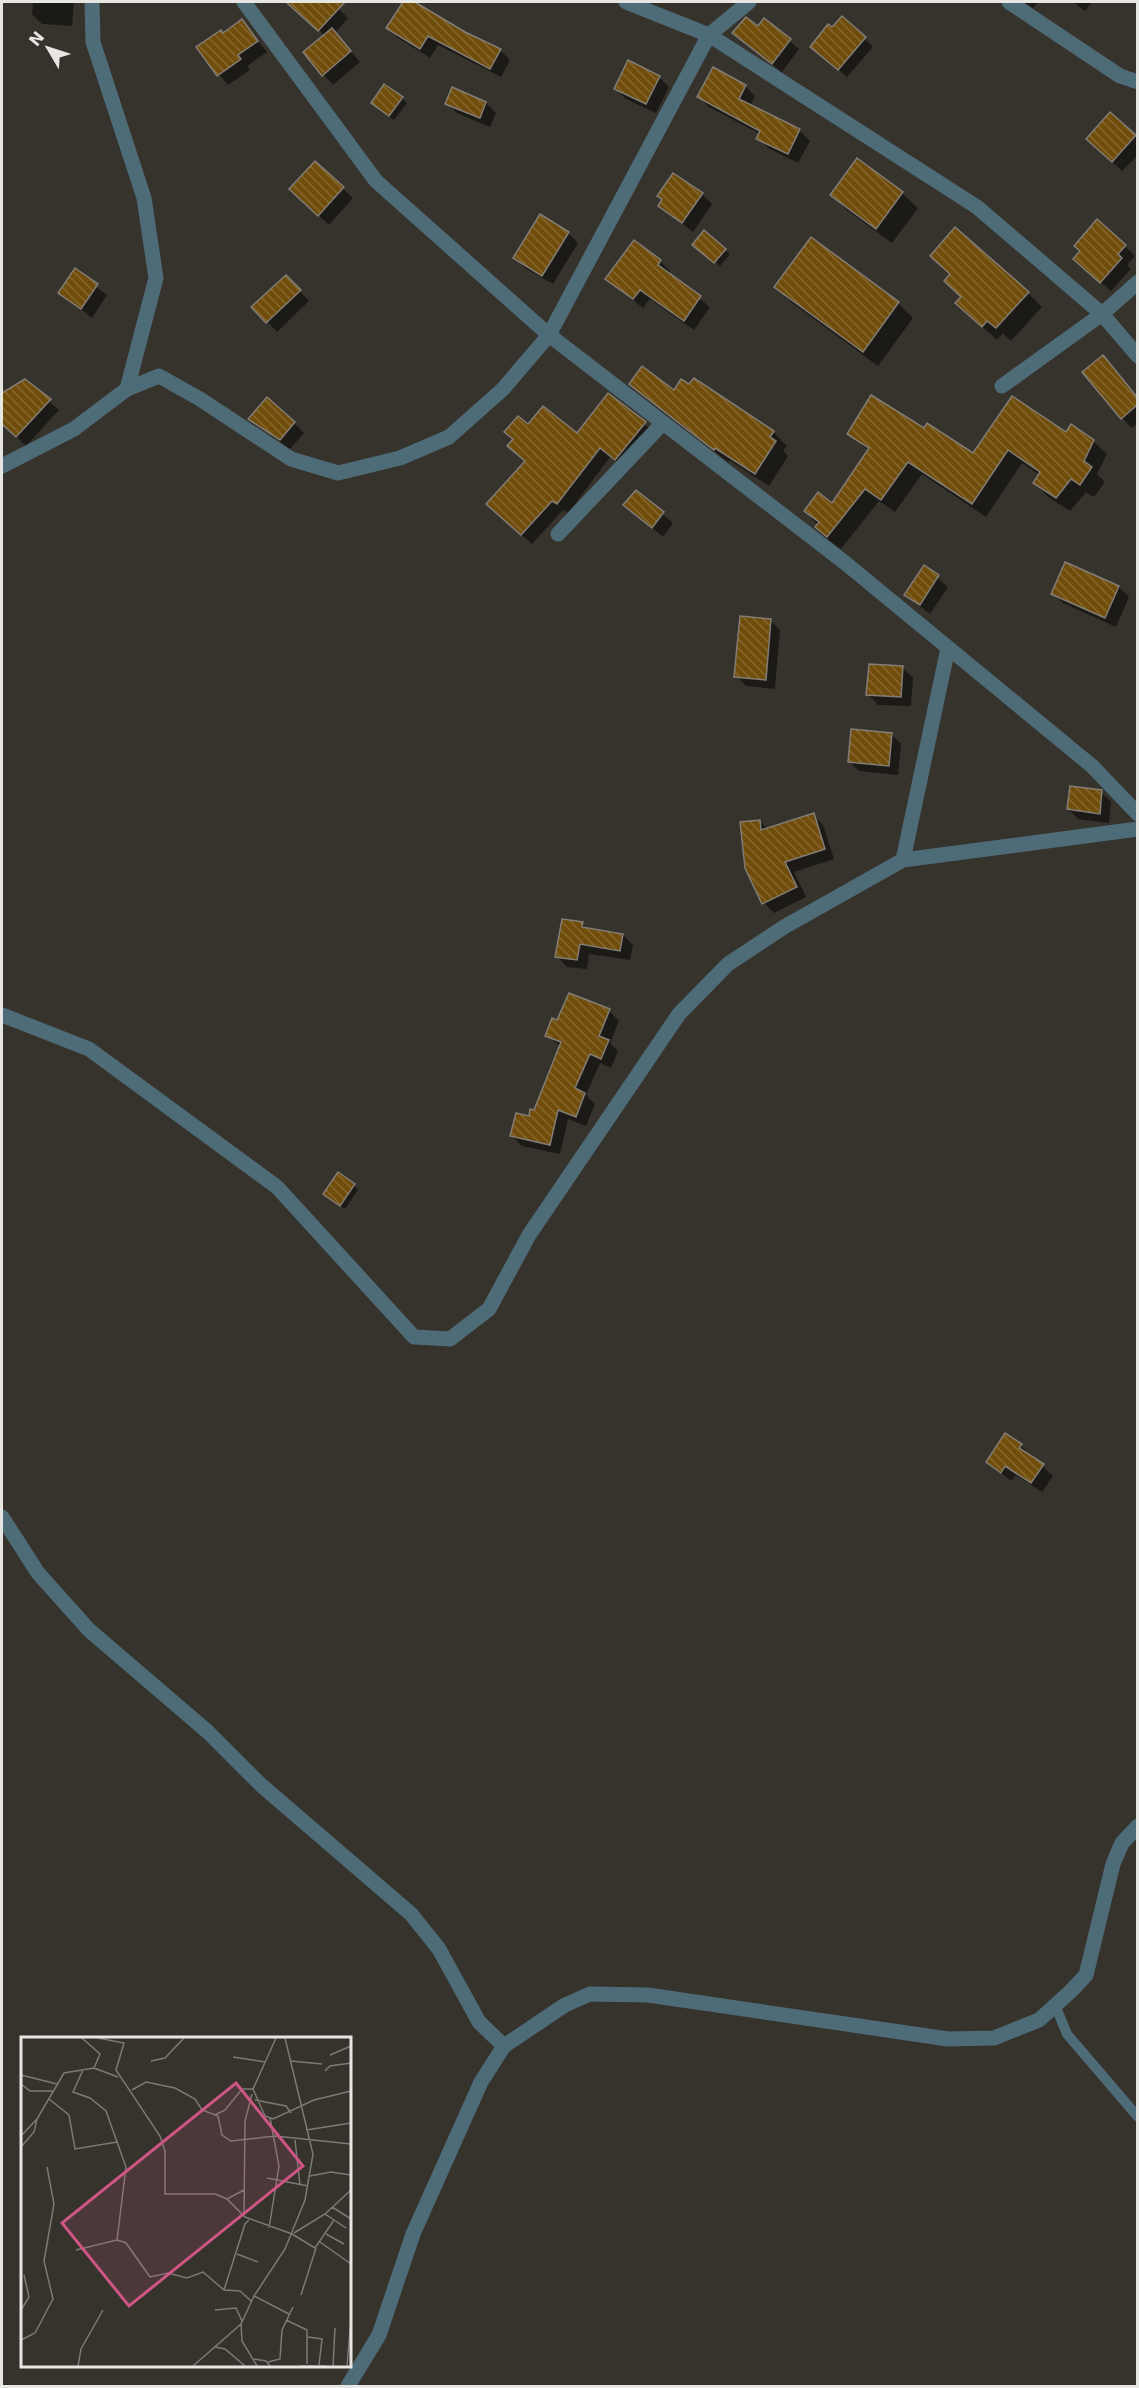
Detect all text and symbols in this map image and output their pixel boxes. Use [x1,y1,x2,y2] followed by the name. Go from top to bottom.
[18,18,78,78] north arrow
[25,28,48,50] text: N
[21,2037,351,2367] inset map

